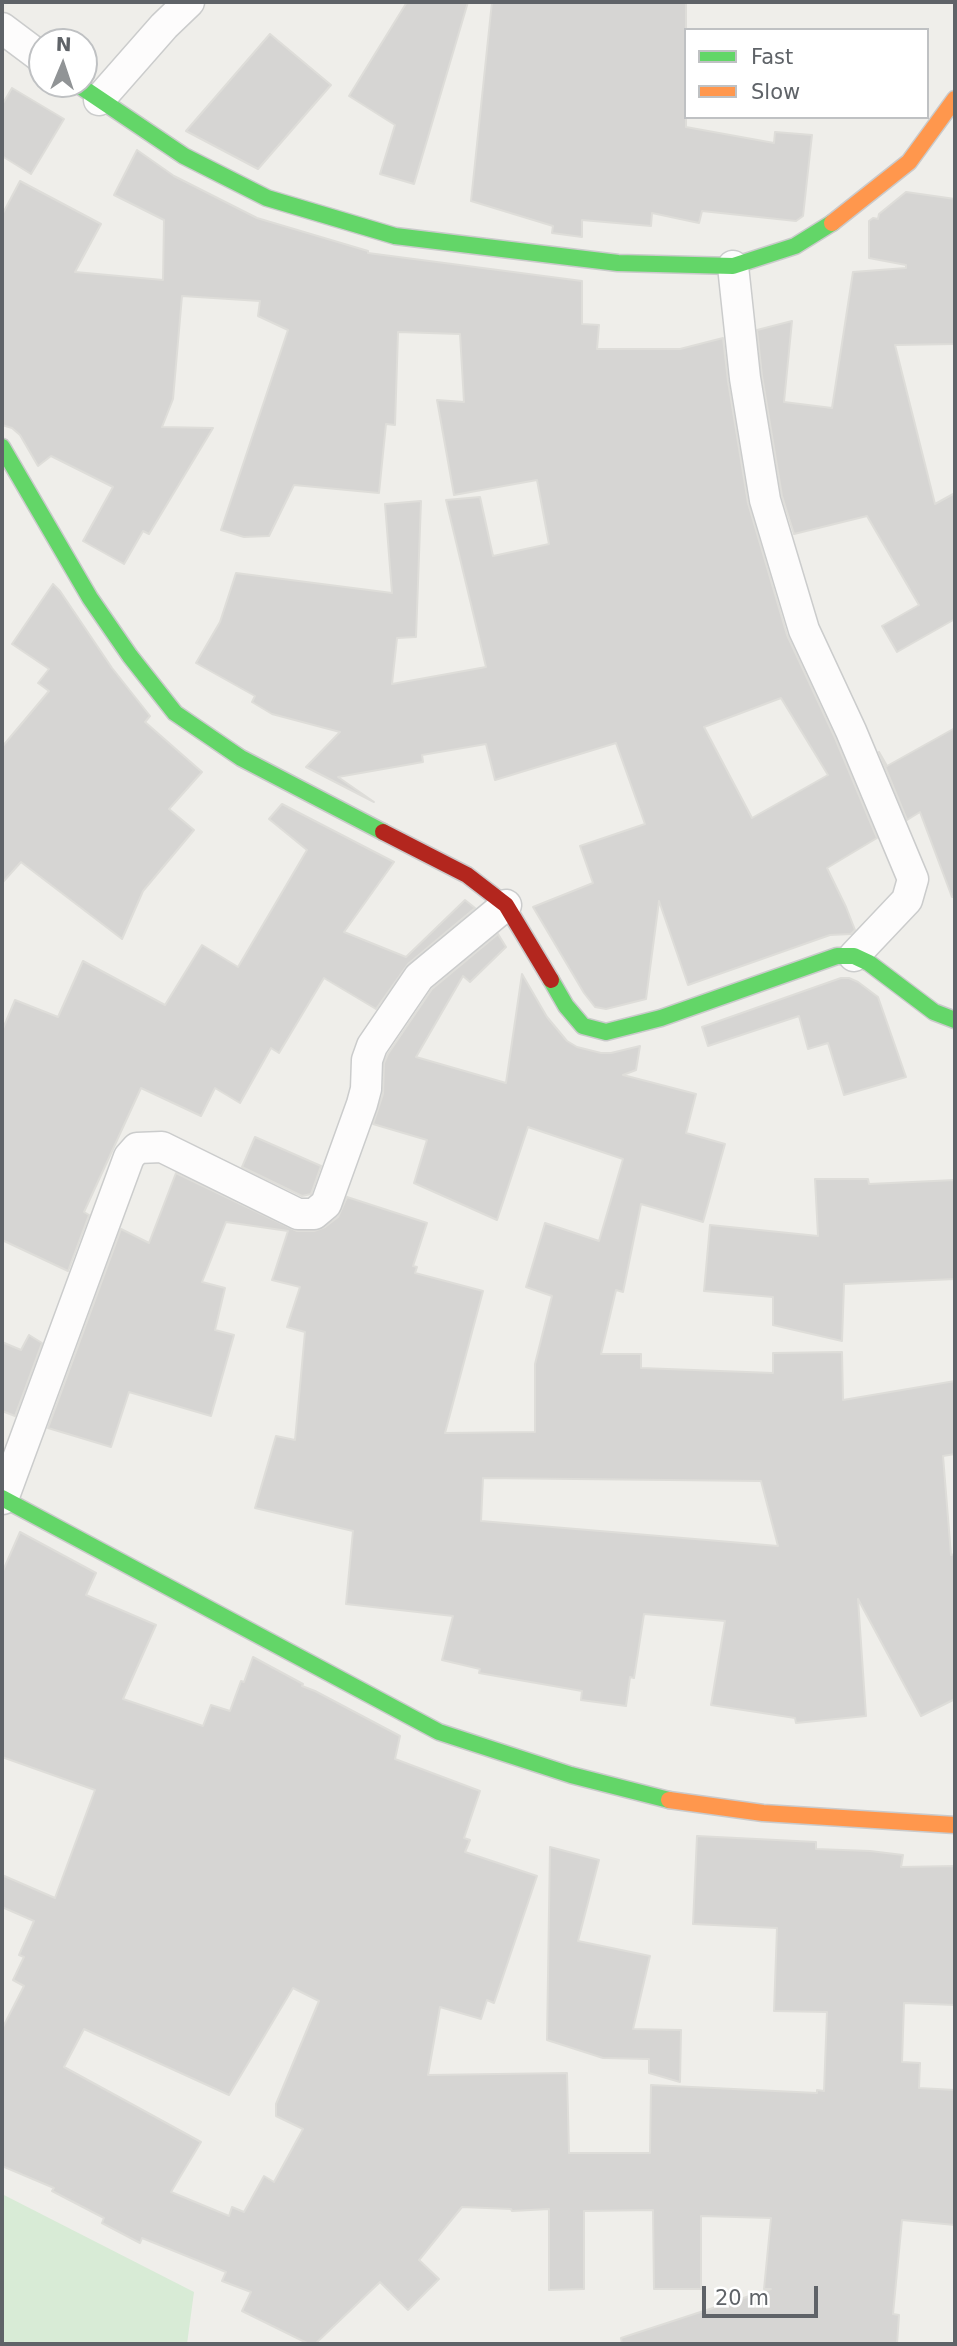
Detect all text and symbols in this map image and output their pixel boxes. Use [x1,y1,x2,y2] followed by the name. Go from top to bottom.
[28,28,98,98] north arrow
[684,28,929,119] legend
[55,33,72,55] text: N
[751,45,793,69] text: Fast
[751,80,800,104] text: Slow
[705,2272,820,2316] scale bar
[715,2286,769,2310] text: 20 m

